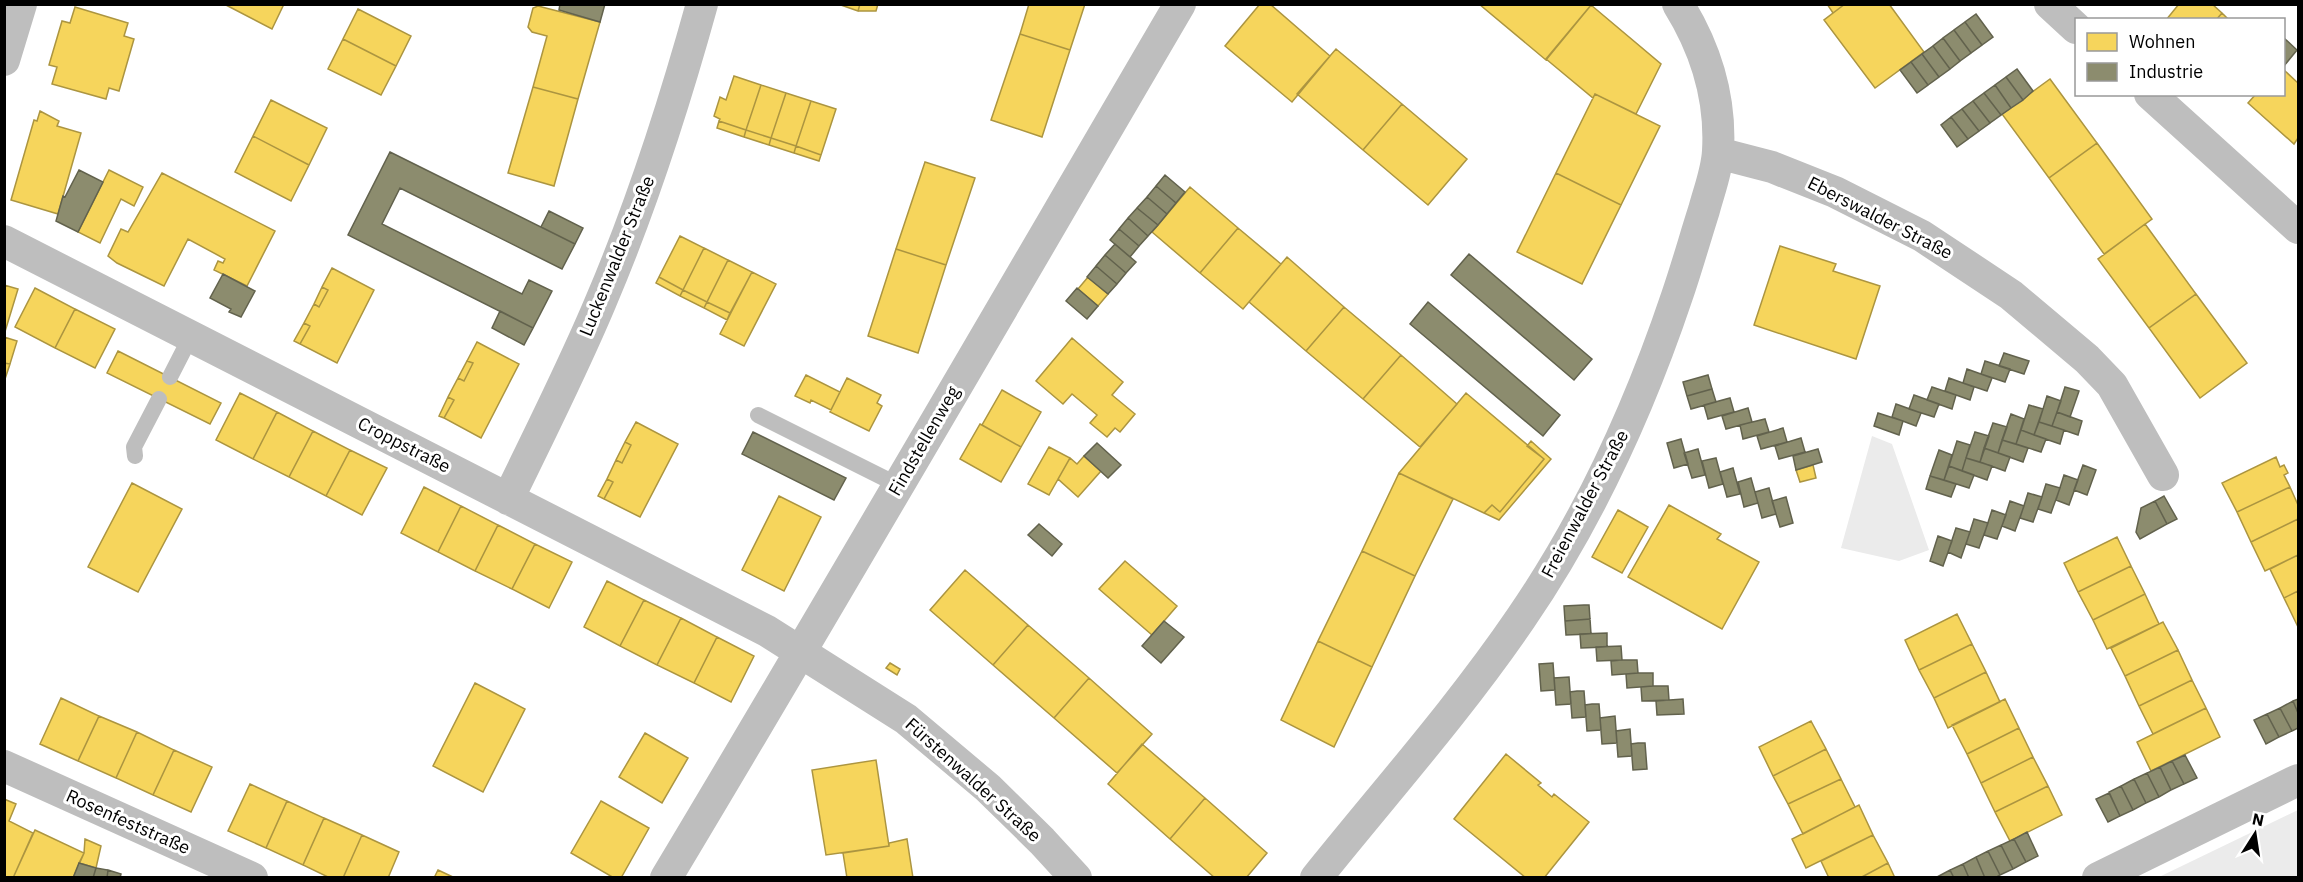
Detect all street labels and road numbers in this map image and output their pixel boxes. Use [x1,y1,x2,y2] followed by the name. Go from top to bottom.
[1804,171,1957,264] street label: Eberswalder Straße
[574,172,659,339] street label: Luckenwalder Straße
[883,381,964,500] street label: Findstellenweg
[354,411,455,478] street label: Croppstraße
[1536,426,1633,582] street label: Freienwalder Straße
[901,713,1046,847] street label: Fürstenwalder Straße
[63,784,194,859] street label: Rosenfeststraße

